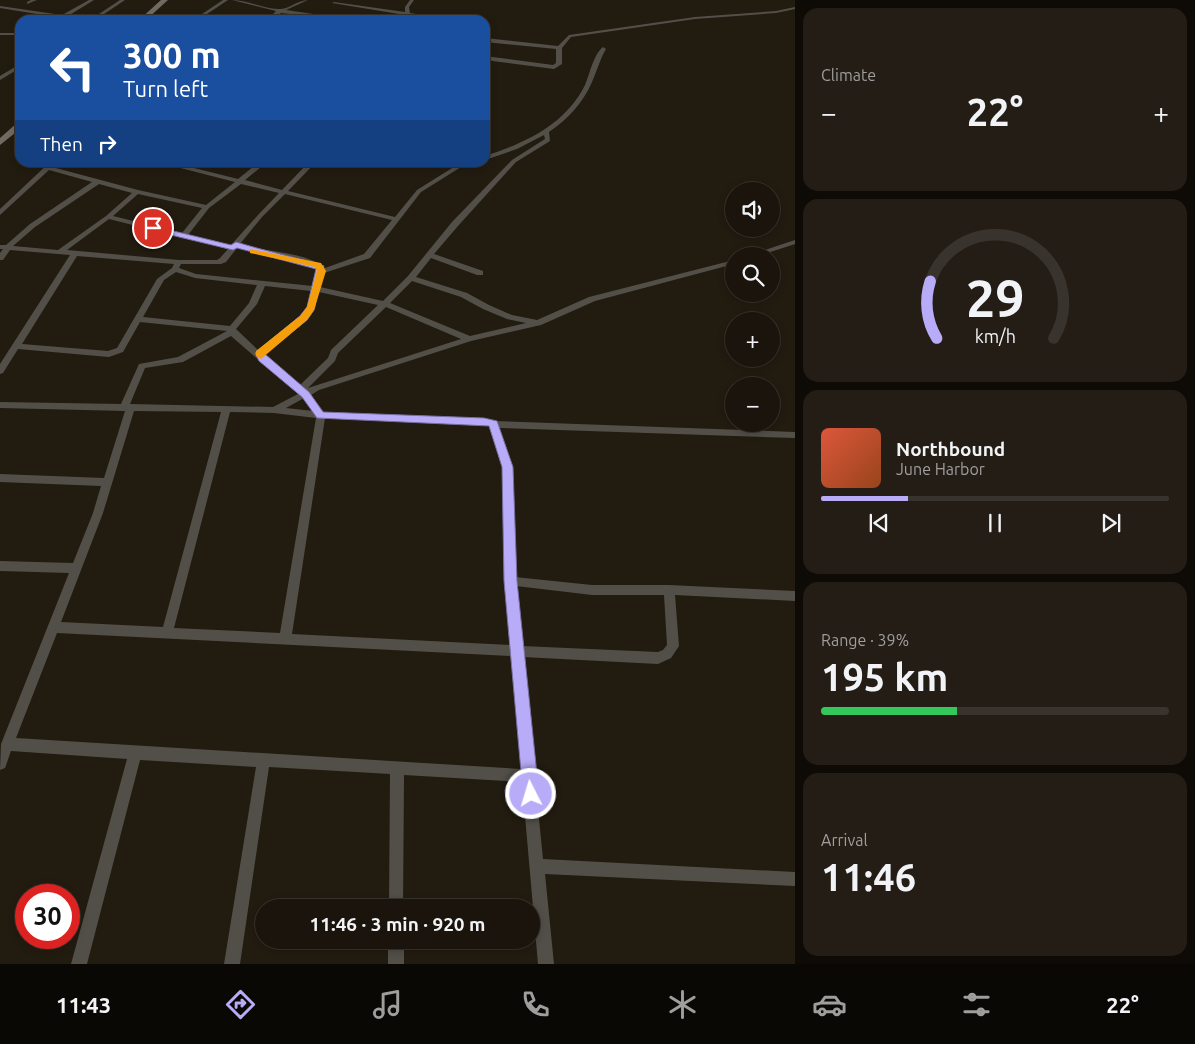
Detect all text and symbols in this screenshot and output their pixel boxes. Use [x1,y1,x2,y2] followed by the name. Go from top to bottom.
[40,35,105,100] icon: left
[123,35,221,75] text: 300 m
[821,66,876,84] text: Climate
[123,76,208,101] text: Turn left
[967,91,1023,133] text: 22°
[821,97,837,128] text: −
[1153,97,1169,128] text: +
[93,130,121,158] icon: right
[40,133,83,155] text: Then
[725,182,780,432] map controls
[725,182,780,237] button: sound
[132,207,174,249] pin
[139,214,167,242] icon: arrive
[725,247,780,302] button: search
[966,269,1024,327] text: 29
[725,312,780,367] button: +
[974,326,1016,346] text: km/h
[725,377,780,432] button: −
[896,438,1005,460] text: Northbound
[896,460,985,478] text: June Harbor
[865,509,893,537] icon: previous
[981,509,1009,537] icon: pause
[1097,509,1125,537] icon: next
[821,631,909,649] text: Range · 39%
[821,656,948,698] text: 195 km
[504,767,556,819] position arrow
[821,831,868,849] text: Arrival
[821,856,916,898] text: 11:46
[15,884,80,949] speed limit sign: 30
[310,913,485,935] text: 11:46 · 3 min · 920 m
[223,987,258,1022] icon: directions
[370,987,405,1022] icon: music
[518,987,553,1022] icon: phone
[665,987,700,1022] icon: climate
[812,987,847,1022] icon: car
[959,987,994,1022] icon: filters
[56,992,111,1017] text: 11:43
[1106,992,1139,1017] text: 22°

